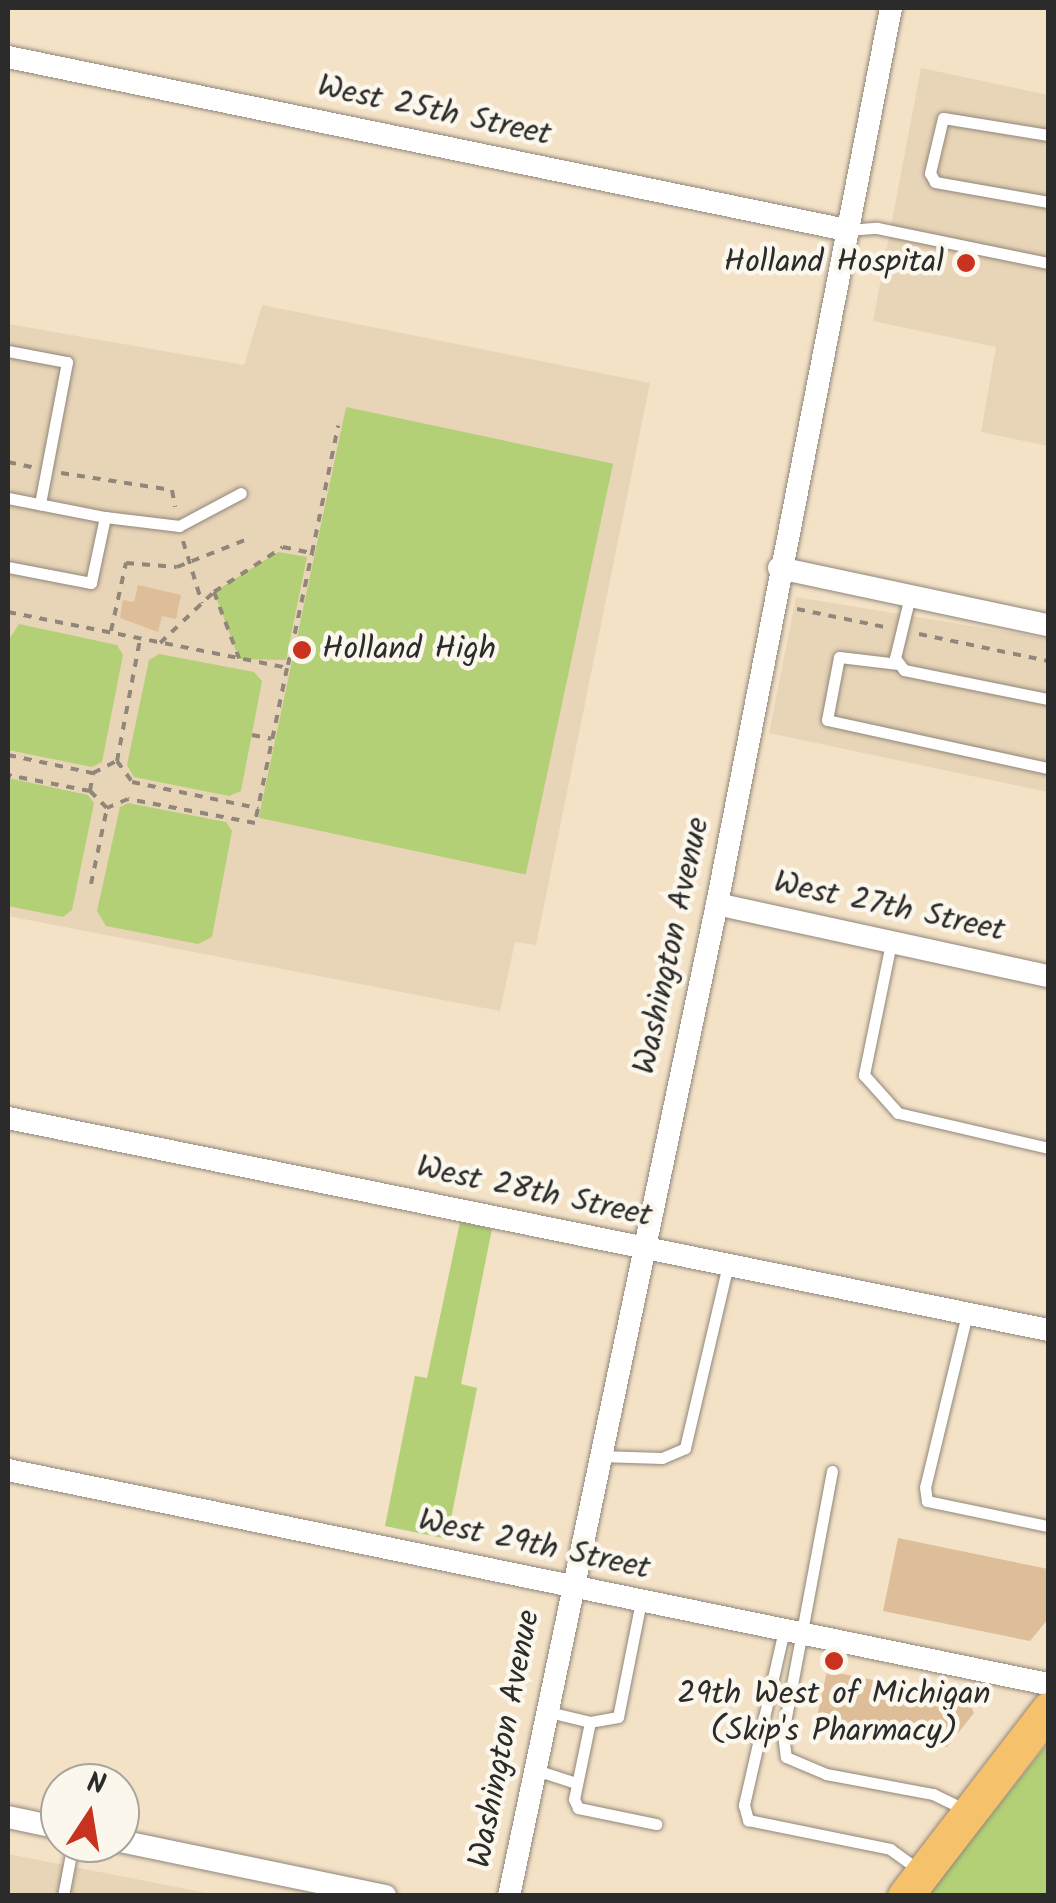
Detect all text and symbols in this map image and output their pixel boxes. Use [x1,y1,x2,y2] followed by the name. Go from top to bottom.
[314,69,554,155] street label: West 25th Street
[724,244,944,282] place label: Holland Hospital
[953,250,979,276] marker: Holland Hospital
[322,631,496,669] place label: Holland High
[291,639,313,661] marker: Holland High
[627,814,719,1078] street label: Washington Avenue
[770,865,1008,951] street label: West 27th Street
[413,1149,655,1237] street label: West 28th Street
[415,1503,653,1589] street label: West 29th Street
[462,1607,550,1871] street label: Washington Avenue
[823,1650,845,1672] marker: 29th West of Michigan (Skip's Pharmacy)
[677,1677,991,1752] place label: 29th West of Michigan (Skip's Pharmacy)
[83,1761,109,1809] text: N
[40,1763,140,1863] north arrow

